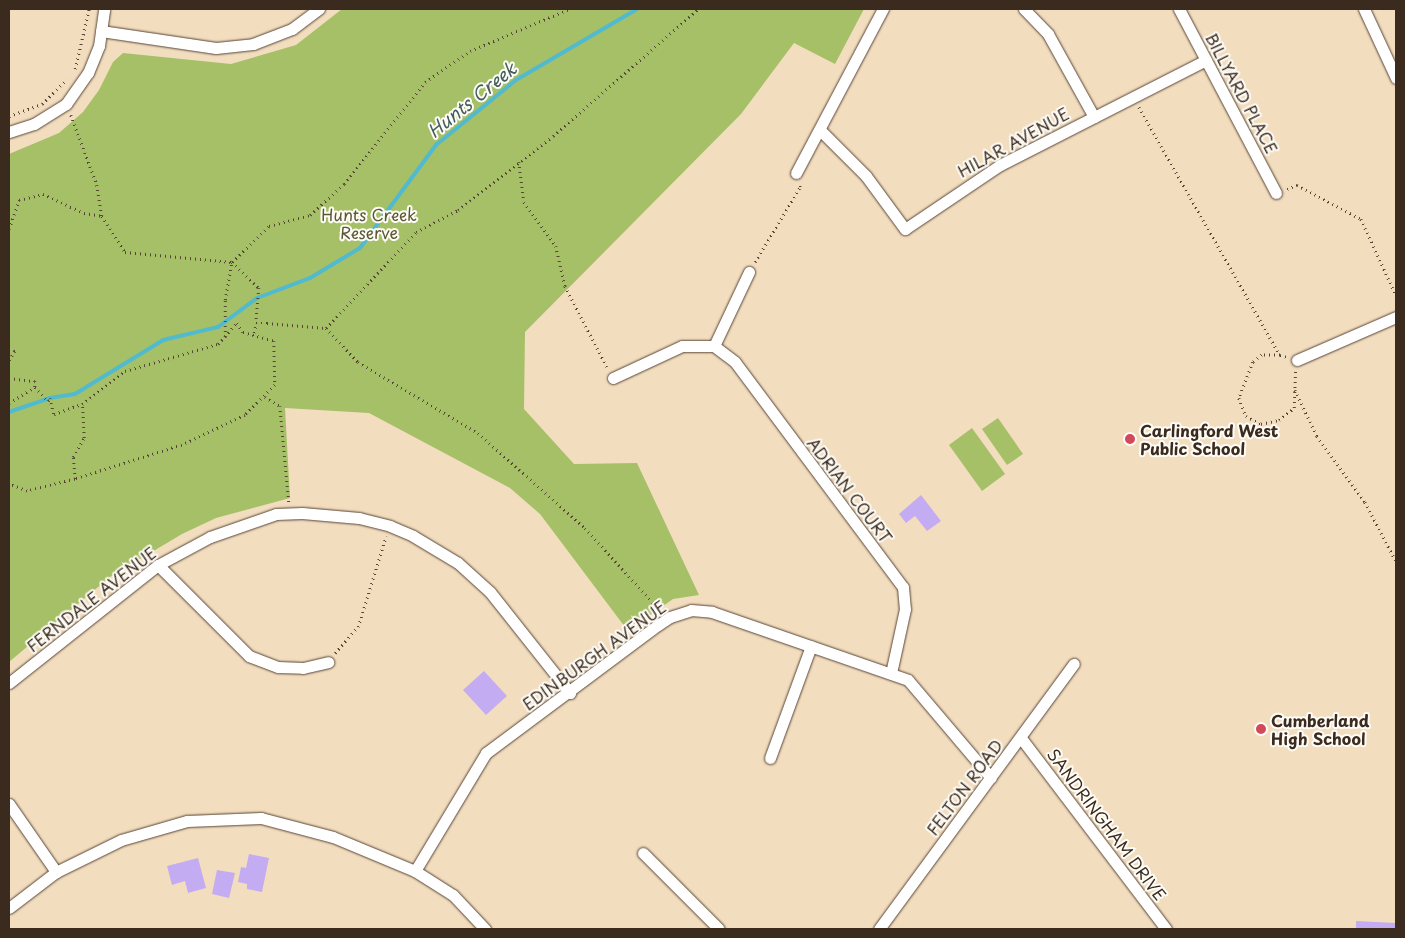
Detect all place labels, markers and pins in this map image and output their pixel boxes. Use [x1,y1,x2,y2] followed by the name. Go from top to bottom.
[1140,420,1279,458] place label: Carlingford West Public School
[1124,433,1136,445] marker: Carlingford West Public School
[1271,710,1369,748] place label: Cumberland High School
[1255,723,1267,735] marker: Cumberland High School

